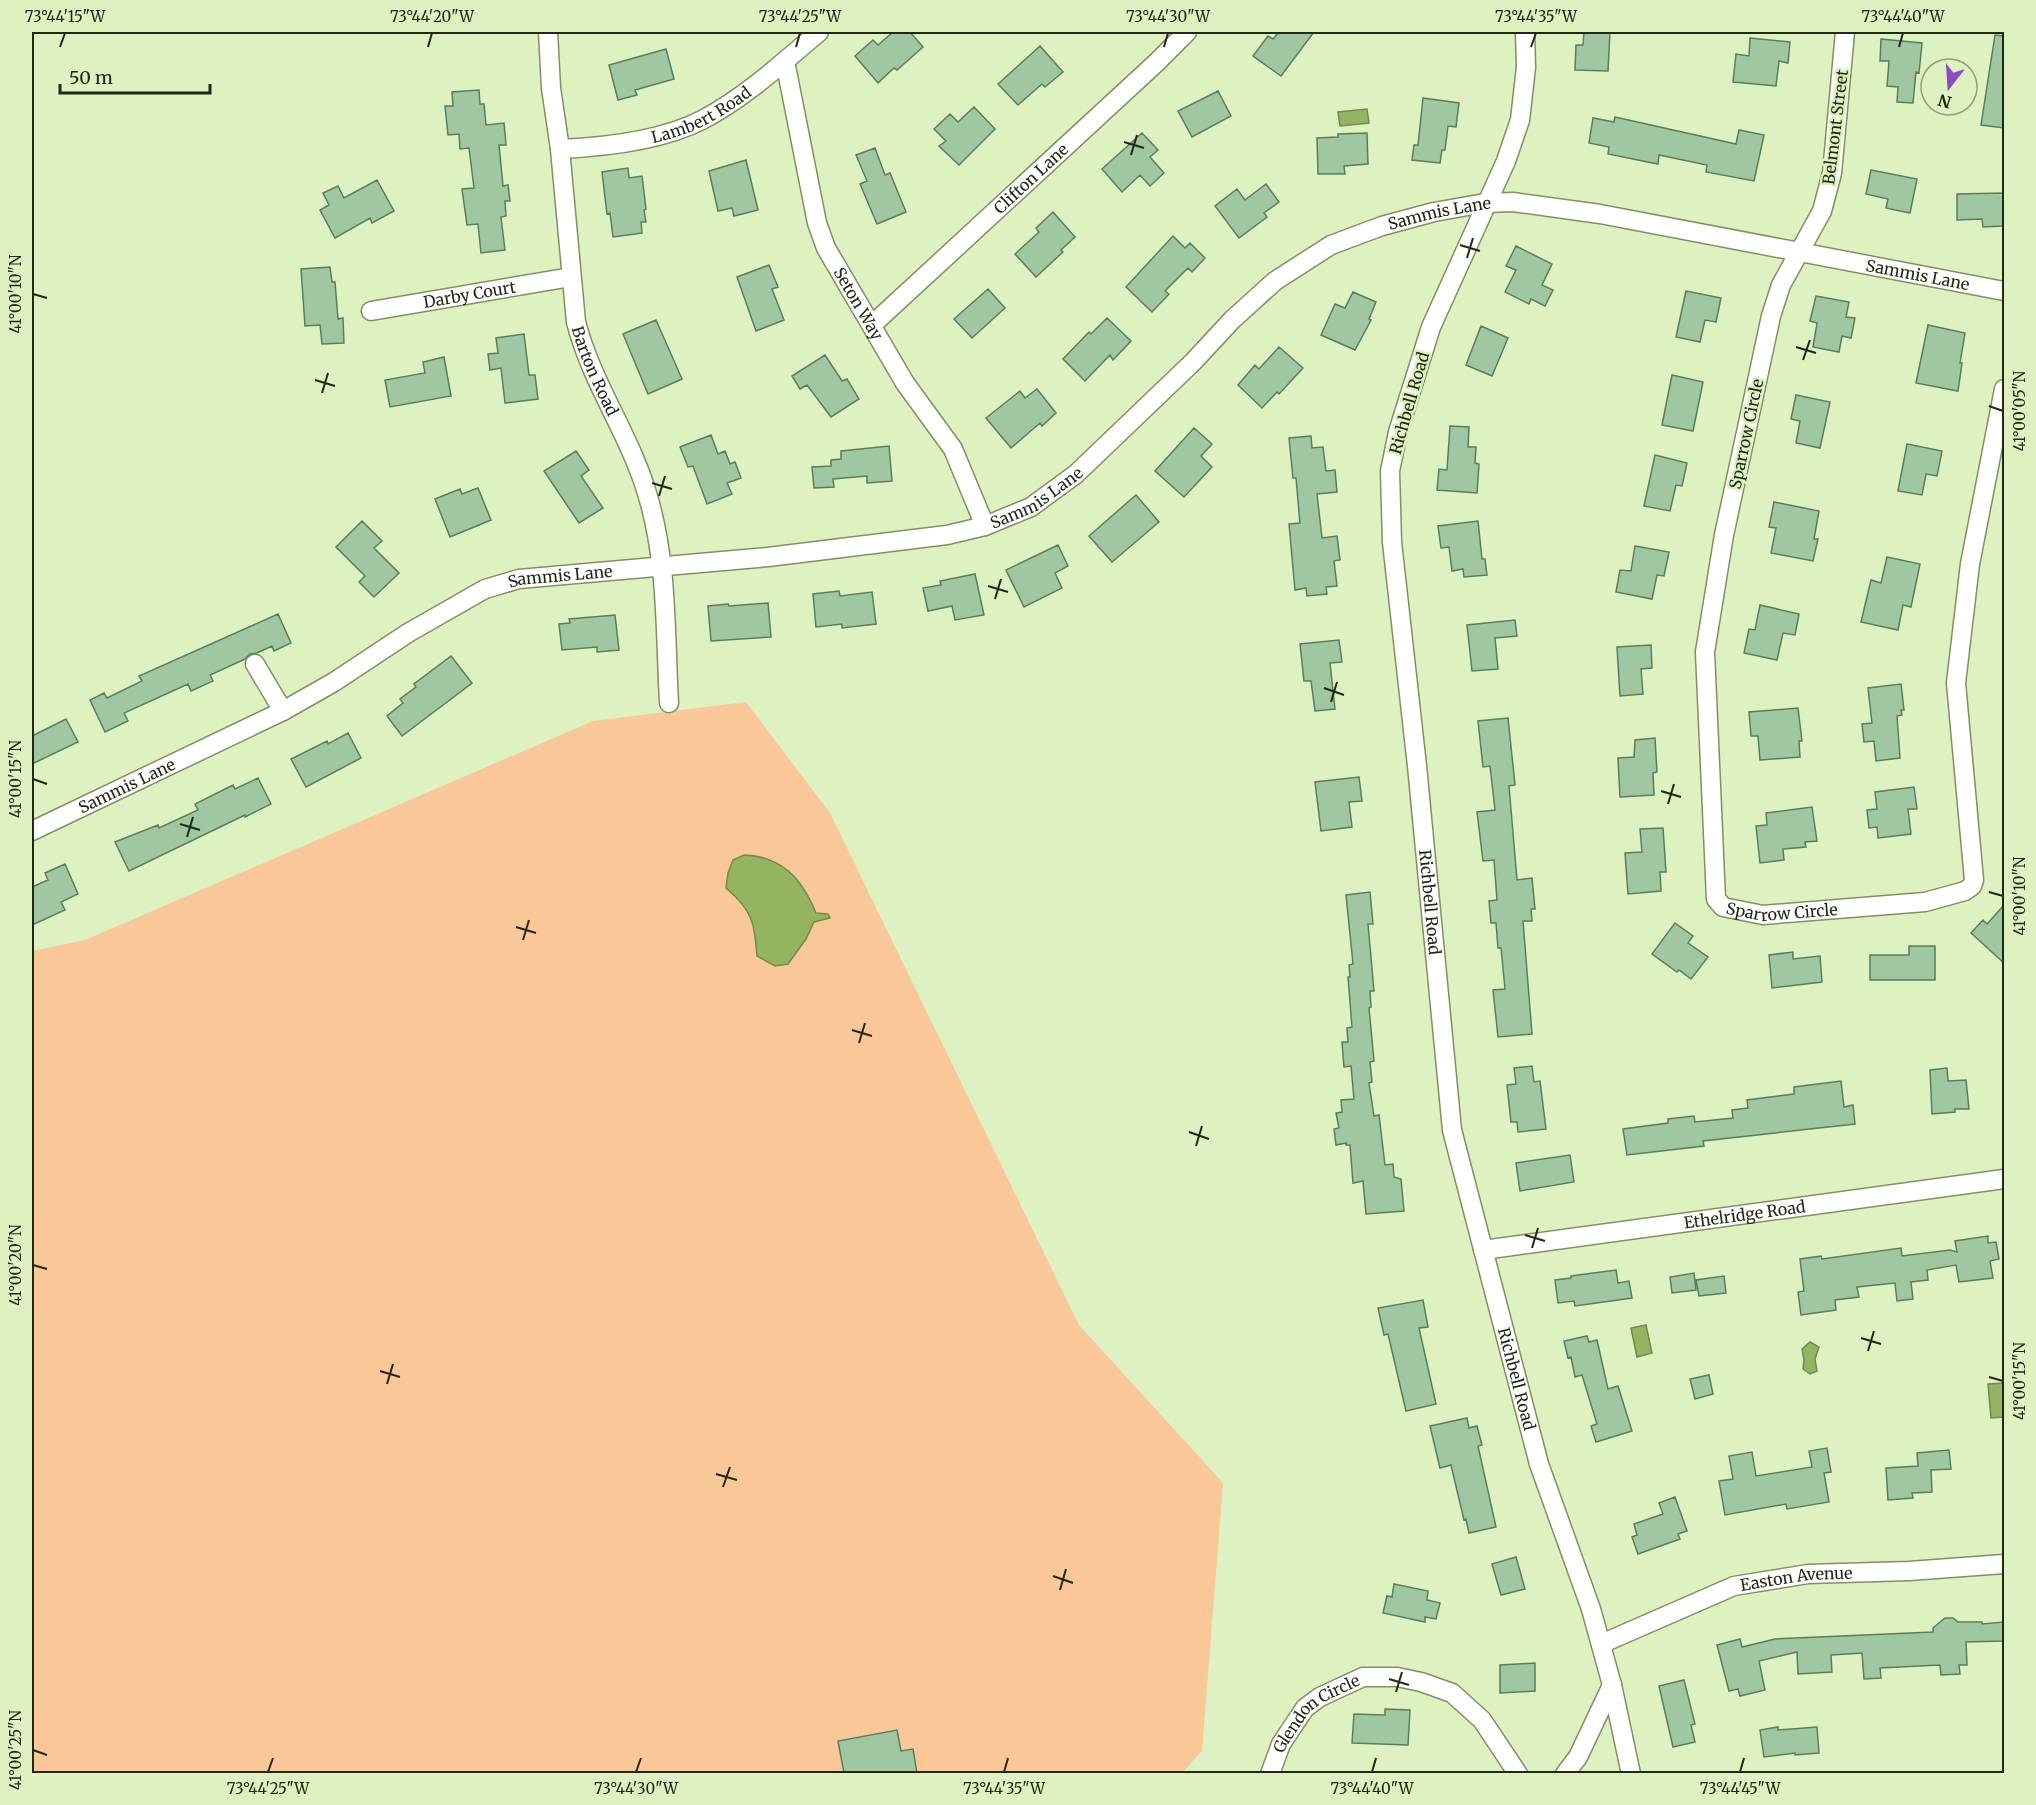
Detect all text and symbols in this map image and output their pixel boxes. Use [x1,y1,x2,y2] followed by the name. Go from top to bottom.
[25,7,106,26] text: 73°44'15"W
[390,7,475,26] text: 73°44'20"W
[759,7,842,26] text: 73°44'25"W
[1126,7,1211,26] text: 73°44'30"W
[1495,7,1578,26] text: 73°44'35"W
[1861,7,1946,26] text: 73°44'40"W
[60,57,210,95] scale bar
[1919,57,1979,117] north arrow
[69,66,113,89] text: 50 m
[1818,68,1852,186] street label: Belmont Street
[649,82,755,147] street label: Lambert Road
[1935,90,1954,113] text: N
[989,139,1072,218] street label: Clifton Lane
[1386,193,1491,234] street label: Sammis Lane
[6,254,25,333] text: 41°00'10"N
[1864,255,1971,294] street label: Sammis Lane
[829,264,888,344] street label: Seton Way
[422,276,518,312] street label: Darby Court
[568,324,623,419] street label: Barton Road
[1385,349,1433,456] street label: Richbell Road
[2010,370,2029,451] text: 41°00'05"N
[1725,377,1767,491] street label: Sparrow Circle
[987,463,1087,533] street label: Sammis Lane
[505,561,613,592] street label: Sammis Lane
[6,740,25,818] text: 41°00'15"N
[75,754,178,817] street label: Sammis Lane
[1415,849,1445,956] street label: Richbell Road
[2010,856,2029,935] text: 41°00'10"N
[1724,898,1838,925] street label: Sparrow Circle
[1682,1196,1807,1233] street label: Ethelridge Road
[6,1224,25,1306] text: 41°00'20"N
[1494,1325,1540,1433] street label: Richbell Road
[2010,1342,2029,1420] text: 41°00'15"N
[1739,1563,1853,1595] street label: Easton Avenue
[1269,1670,1363,1755] street label: Glendon Circle
[6,1710,25,1790] text: 41°00'25"N
[227,1779,310,1798] text: 73°44'25"W
[594,1779,679,1798] text: 73°44'30"W
[963,1779,1046,1798] text: 73°44'35"W
[1330,1779,1415,1798] text: 73°44'40"W
[1700,1779,1781,1798] text: 73°44'45"W

